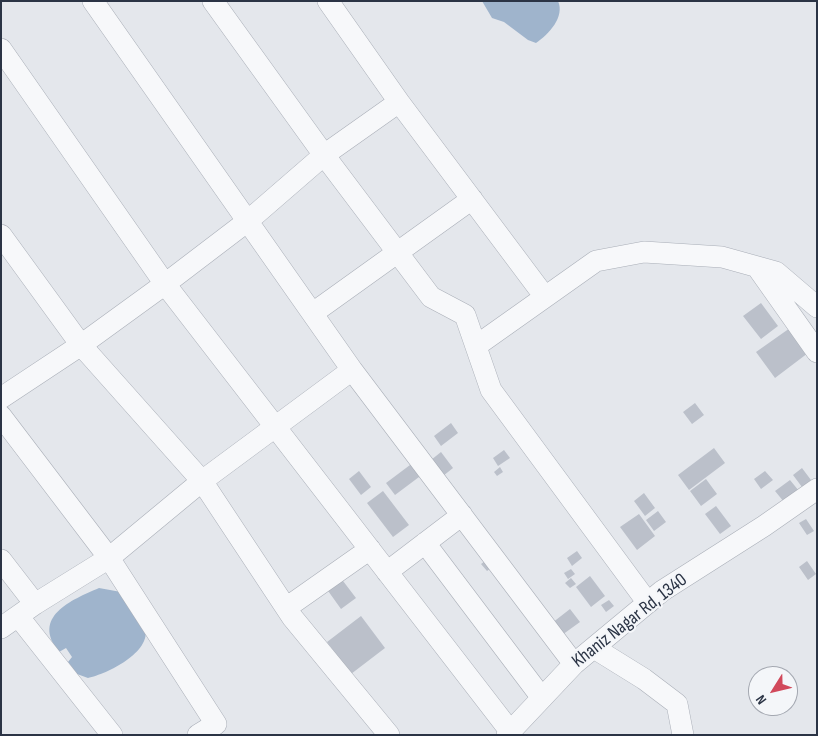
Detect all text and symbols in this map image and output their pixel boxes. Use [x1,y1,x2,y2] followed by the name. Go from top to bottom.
[568,569,692,673] street label: Khaniz Nagar Rd, 1340
[748,666,798,716] north arrow
[752,692,770,708] text: N

